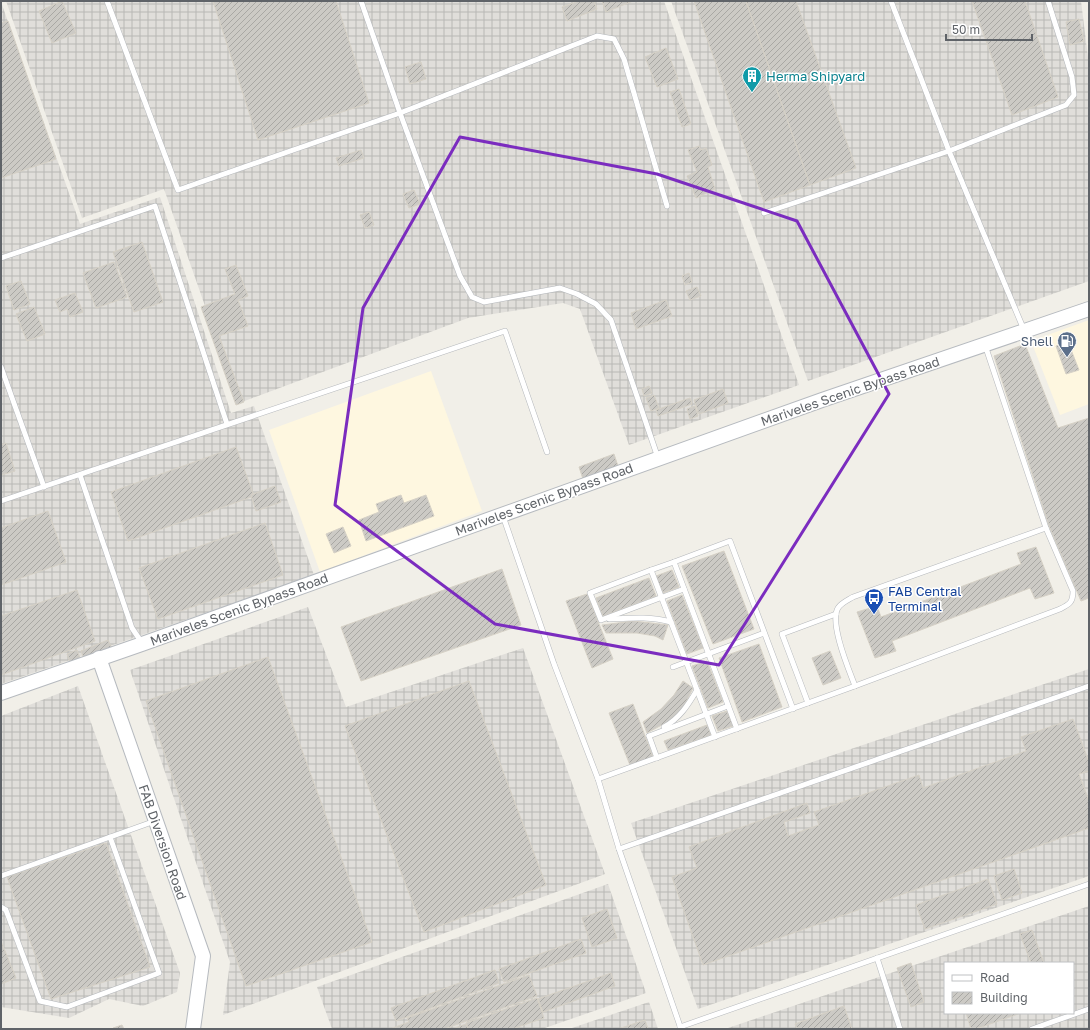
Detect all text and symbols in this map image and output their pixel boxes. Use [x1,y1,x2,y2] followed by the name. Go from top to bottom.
[946,16,1032,42] scale bar
[952,22,980,37] text: 50 m
[741,65,763,93] building icon: Herma Shipyard
[766,68,865,84] place label: Herma Shipyard
[1056,330,1078,358] fuel station icon: Shell
[1021,333,1053,349] place label: Shell
[758,353,942,429] street label: Mariveles Scenic Bypass Road
[453,459,635,539] street label: Mariveles Scenic Bypass Road
[148,569,330,649] street label: Mariveles Scenic Bypass Road
[888,583,962,614] place label: FAB Central Terminal
[863,587,885,615] bus stop icon: FAB Central Terminal
[136,782,190,902] street label: FAB Diversion Road
[944,962,1074,1014] legend
[980,970,1009,985] text: Road
[980,990,1028,1005] text: Building

